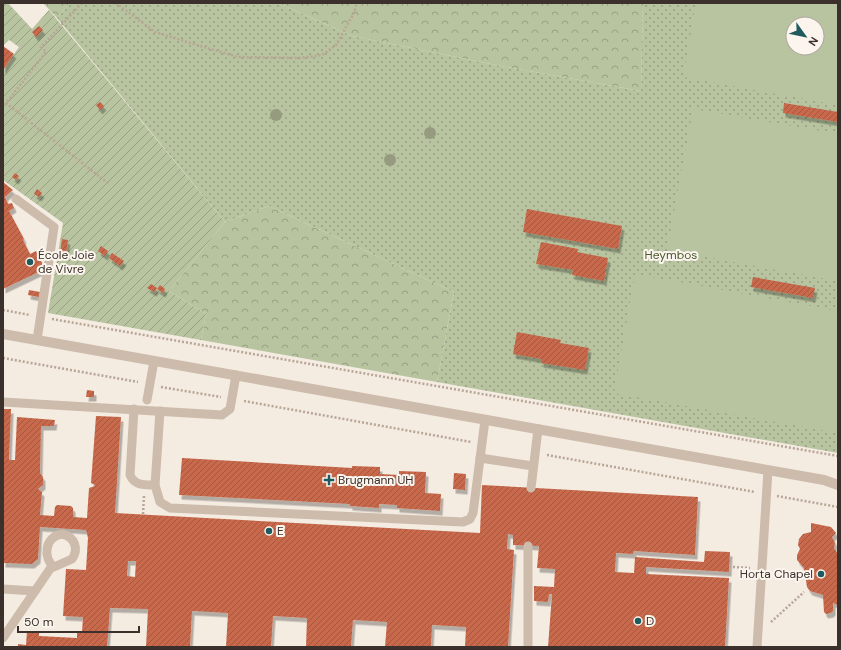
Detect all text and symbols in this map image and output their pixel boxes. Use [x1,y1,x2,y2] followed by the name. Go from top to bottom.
[785,16,825,56] north arrow
[805,34,821,49] text: N
[38,247,94,277] place label: École Joie de Vivre
[645,247,697,263] park label: Heymbos
[25,257,35,267] marker: École Joie de Vivre
[338,472,413,488] place label: Brugmann UH
[323,474,335,486] marker: Brugmann UH
[277,523,284,539] place label: E
[264,526,274,536] marker: E
[740,566,813,582] place label: Horta Chapel
[816,569,826,579] marker: Horta Chapel
[18,608,139,634] scale bar
[646,613,654,629] place label: D
[24,614,53,630] text: 50 m
[633,616,643,626] marker: D

